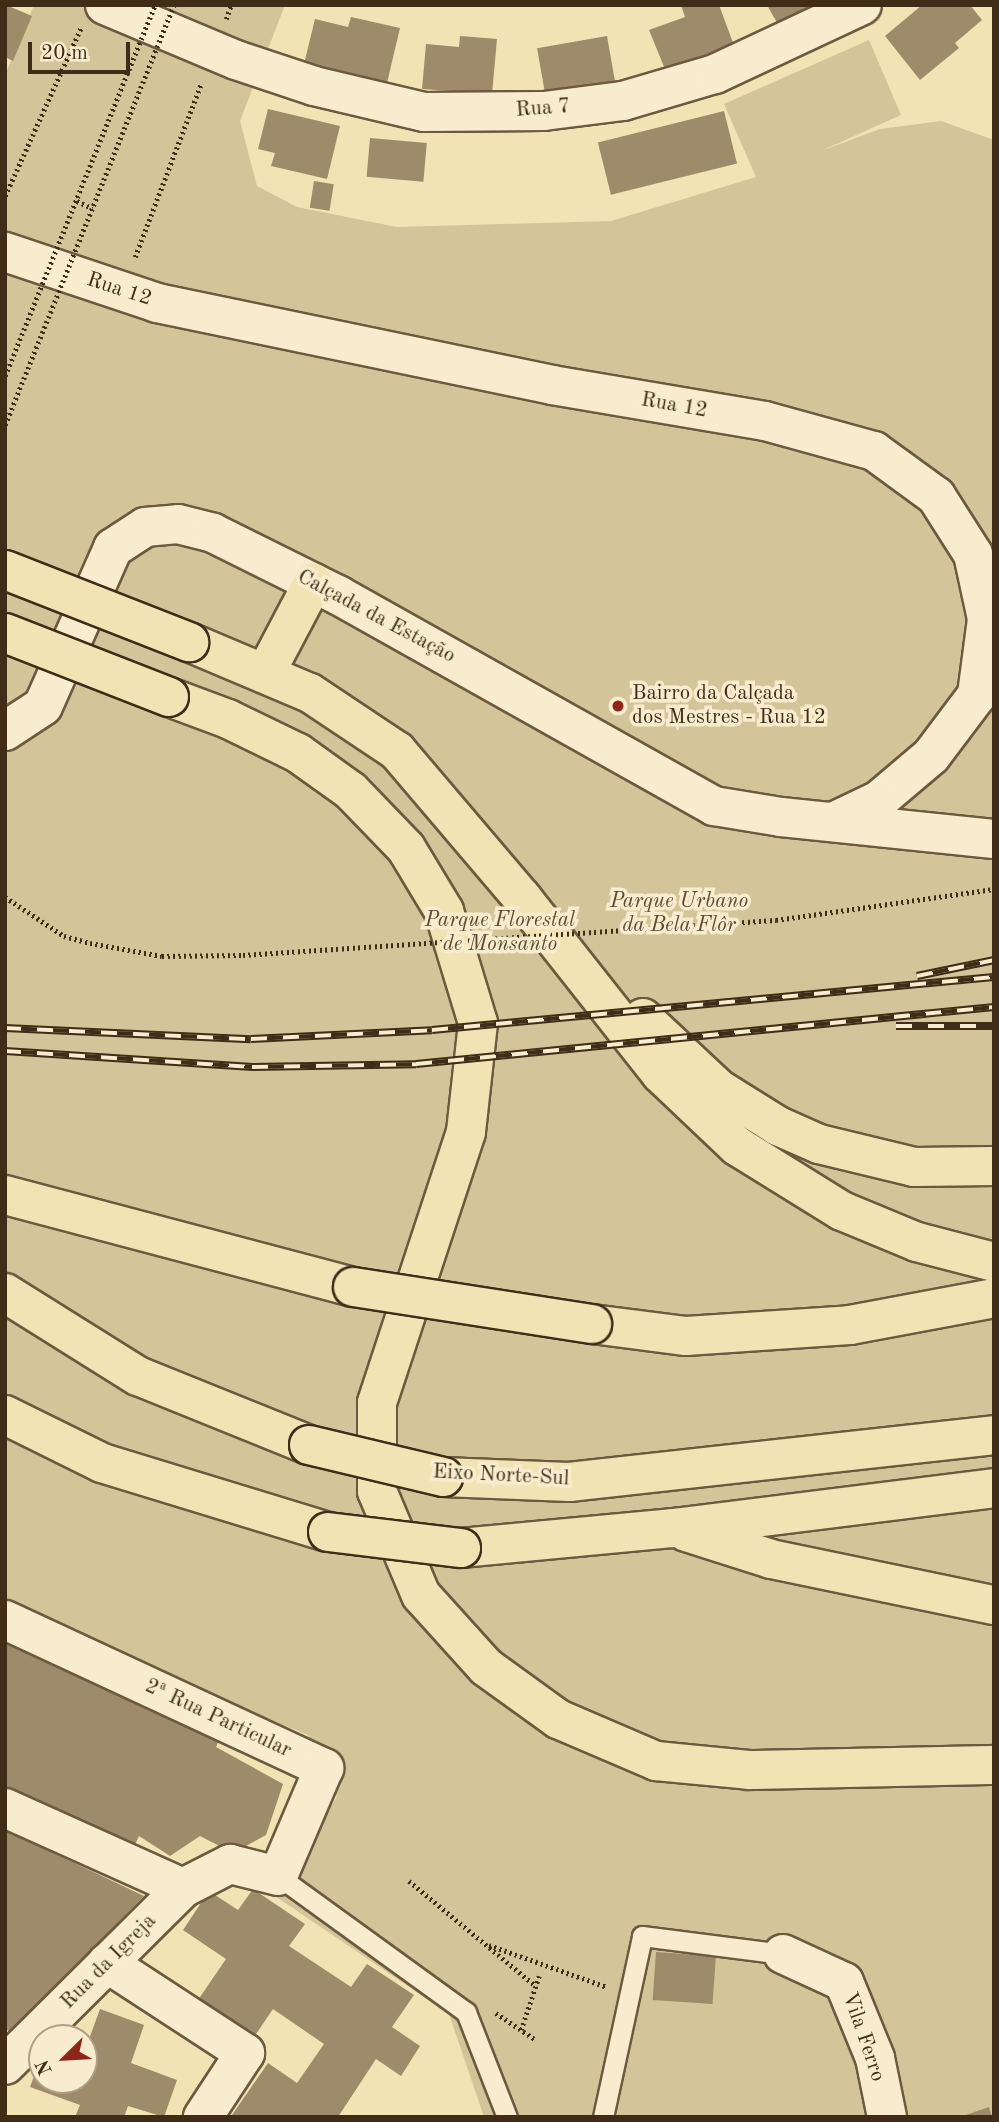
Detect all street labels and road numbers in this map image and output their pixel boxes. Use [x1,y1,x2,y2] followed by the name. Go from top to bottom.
[515,95,571,123] street label: Rua 7
[83,268,155,312] street label: Rua 12
[639,388,709,424] street label: Rua 12
[293,565,459,669] street label: Calçada da Estação
[432,1460,570,1492] street label: Eixo Norte-Sul
[141,1674,295,1764] street label: 2ª Rua Particular
[56,1909,162,2015] street label: Rua da Igreja
[836,1989,890,2085] street label: Vila Ferro

